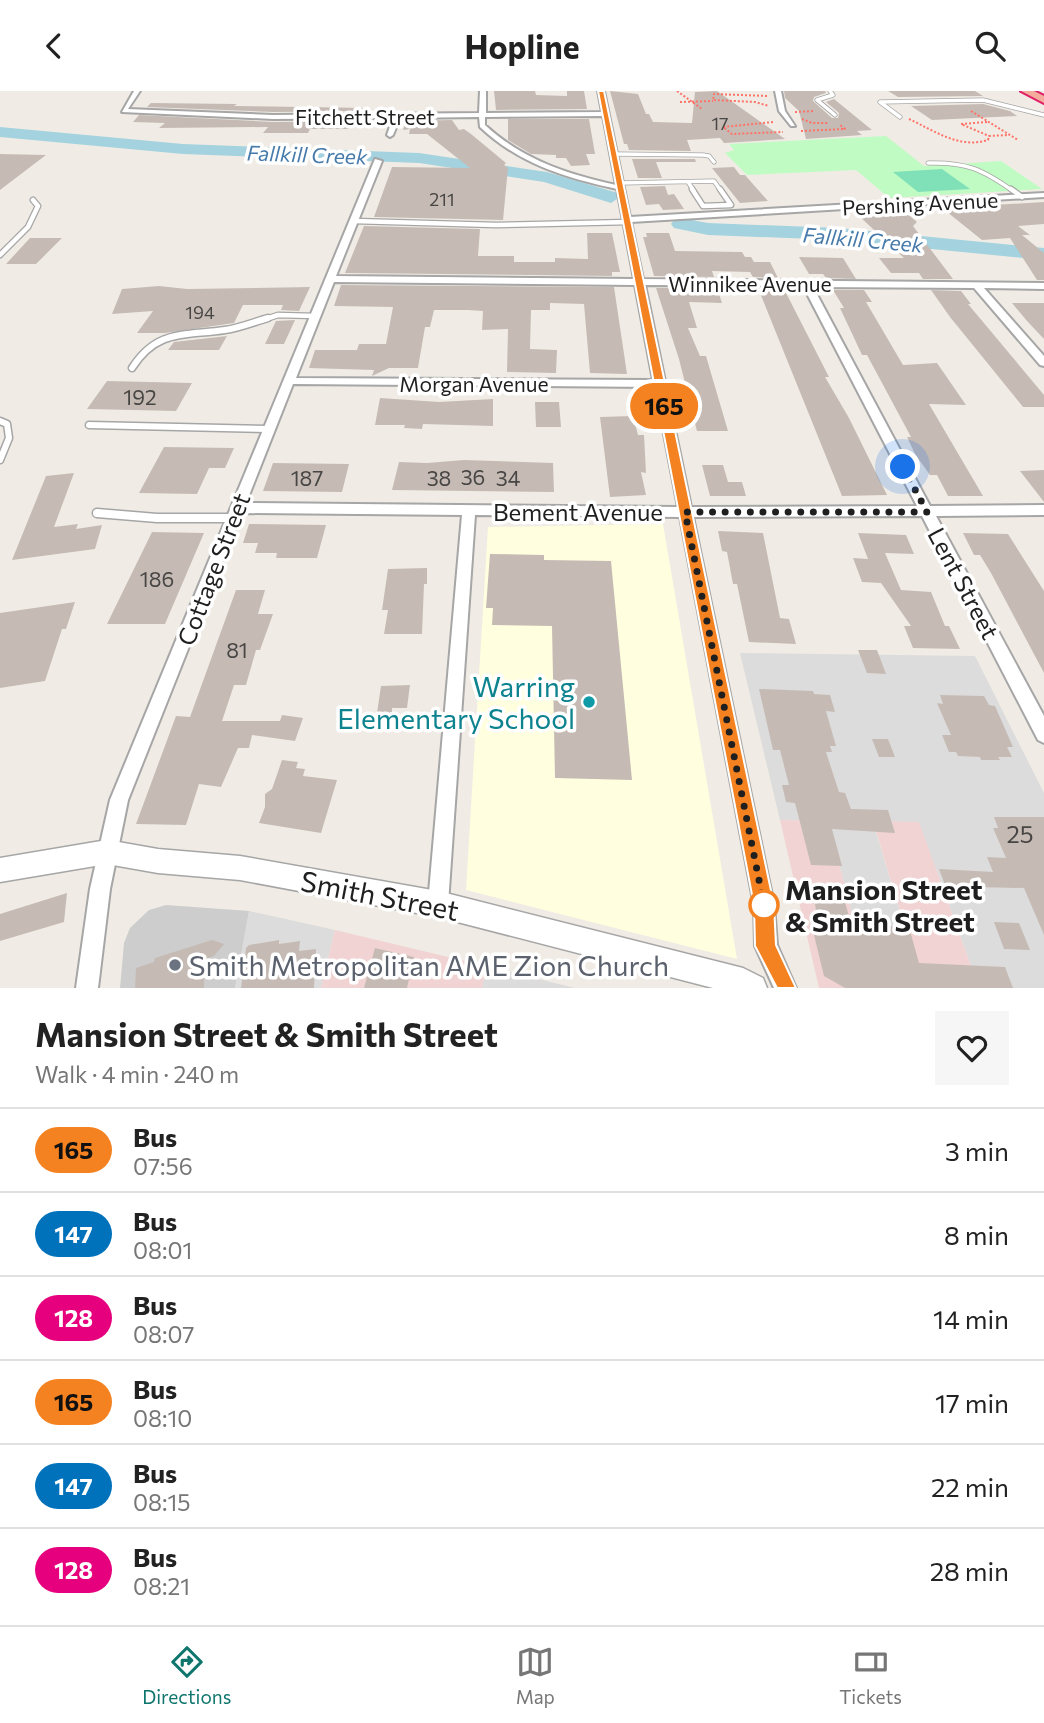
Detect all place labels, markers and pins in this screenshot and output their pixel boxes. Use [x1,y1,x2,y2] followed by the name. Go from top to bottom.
[337,669,575,735] place label: Warring Elementary School
[581,694,597,710] marker: Warring Elementary School
[785,872,983,938] place label: Mansion Street & Smith Street
[749,890,779,920] marker: Mansion Street & Smith Street
[189,948,669,982] place label: Smith Metropolitan AME Zion Church
[167,957,183,973] marker: Smith Metropolitan AME Zion Church

